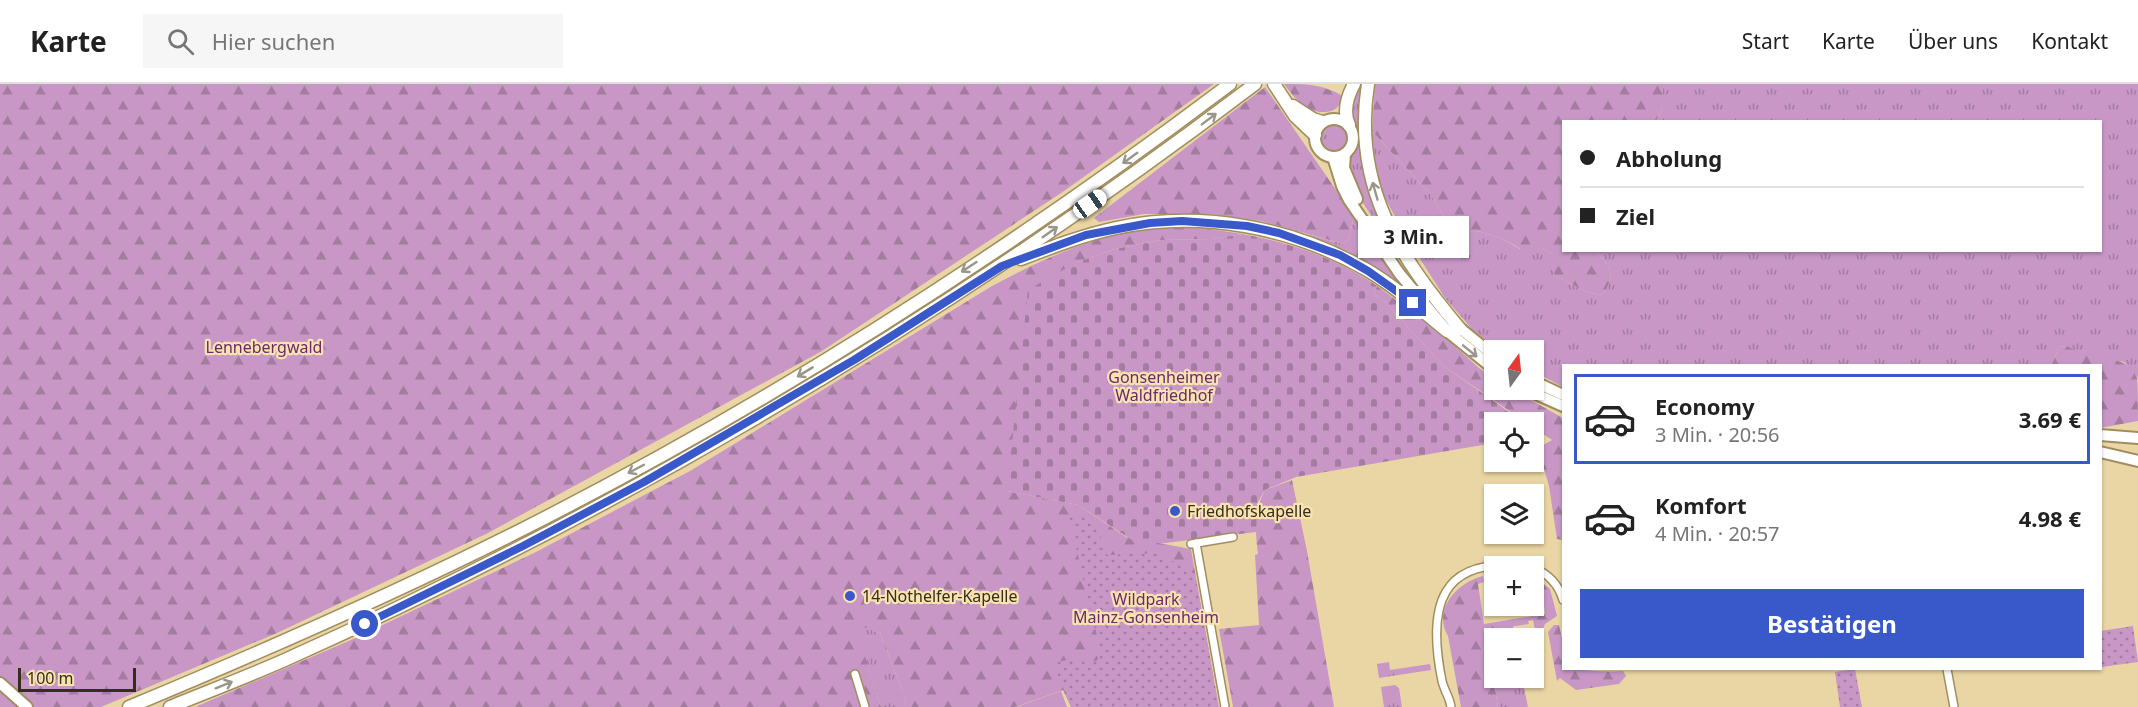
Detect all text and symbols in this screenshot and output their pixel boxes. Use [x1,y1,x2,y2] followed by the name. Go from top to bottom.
[143,14,563,68] search box
[30,22,107,60] text: Karte
[164,25,197,58] icon: search
[212,26,335,56] text: Hier suchen
[1742,27,1789,55] text: Start
[1822,27,1875,55] text: Karte
[1908,27,1998,55] text: Über uns
[2031,27,2108,55] text: Kontakt
[1201,112,1217,125] one-way arrow
[1616,143,1722,173] text: Abholung
[1123,152,1139,164] one-way arrow
[1369,181,1381,200] one-way arrow
[1070,186,1110,222] car
[1616,201,1655,231] text: Ziel
[1358,216,1468,258] callout: 3 Min.
[1383,223,1444,250] text: 3 Min.
[1042,226,1058,238] one-way arrow
[961,261,978,273] one-way arrow
[1399,289,1426,316] route end
[206,336,322,358] park label: Lennebergwald
[1484,340,1544,400] north arrow
[1484,340,1544,688] map controls
[1462,344,1477,358] one-way arrow
[1108,366,1220,406] park label: Gonsenheimer Waldfriedhof
[797,367,814,379] one-way arrow
[1655,391,1754,421] text: Economy
[1583,392,1637,446] icon: car
[2019,404,2081,434] text: 3.69 €
[1484,412,1544,472] button: locate
[1655,421,1780,448] text: 3 Min. · 20:56
[627,464,645,475] one-way arrow
[1484,484,1544,544] button: layers
[1655,490,1746,520] text: Komfort
[1583,491,1637,545] icon: car
[1187,500,1311,522] place label: Friedhofskapelle
[2019,503,2081,533] text: 4.98 €
[1168,504,1182,518] marker: Friedhofskapelle
[1655,520,1780,547] text: 4 Min. · 20:57
[1484,556,1544,616] button: +
[862,585,1017,607] place label: 14-Nothelfer-Kapelle
[1073,588,1219,628] park label: Wildpark Mainz-Gonsenheim
[843,589,857,603] marker: 14-Nothelfer-Kapelle
[1580,589,2084,658] button: Bestätigen
[351,610,378,637] route start
[1484,628,1544,688] button: −
[18,665,136,692] scale bar
[27,667,74,689] text: 100 m
[215,679,233,690] one-way arrow

